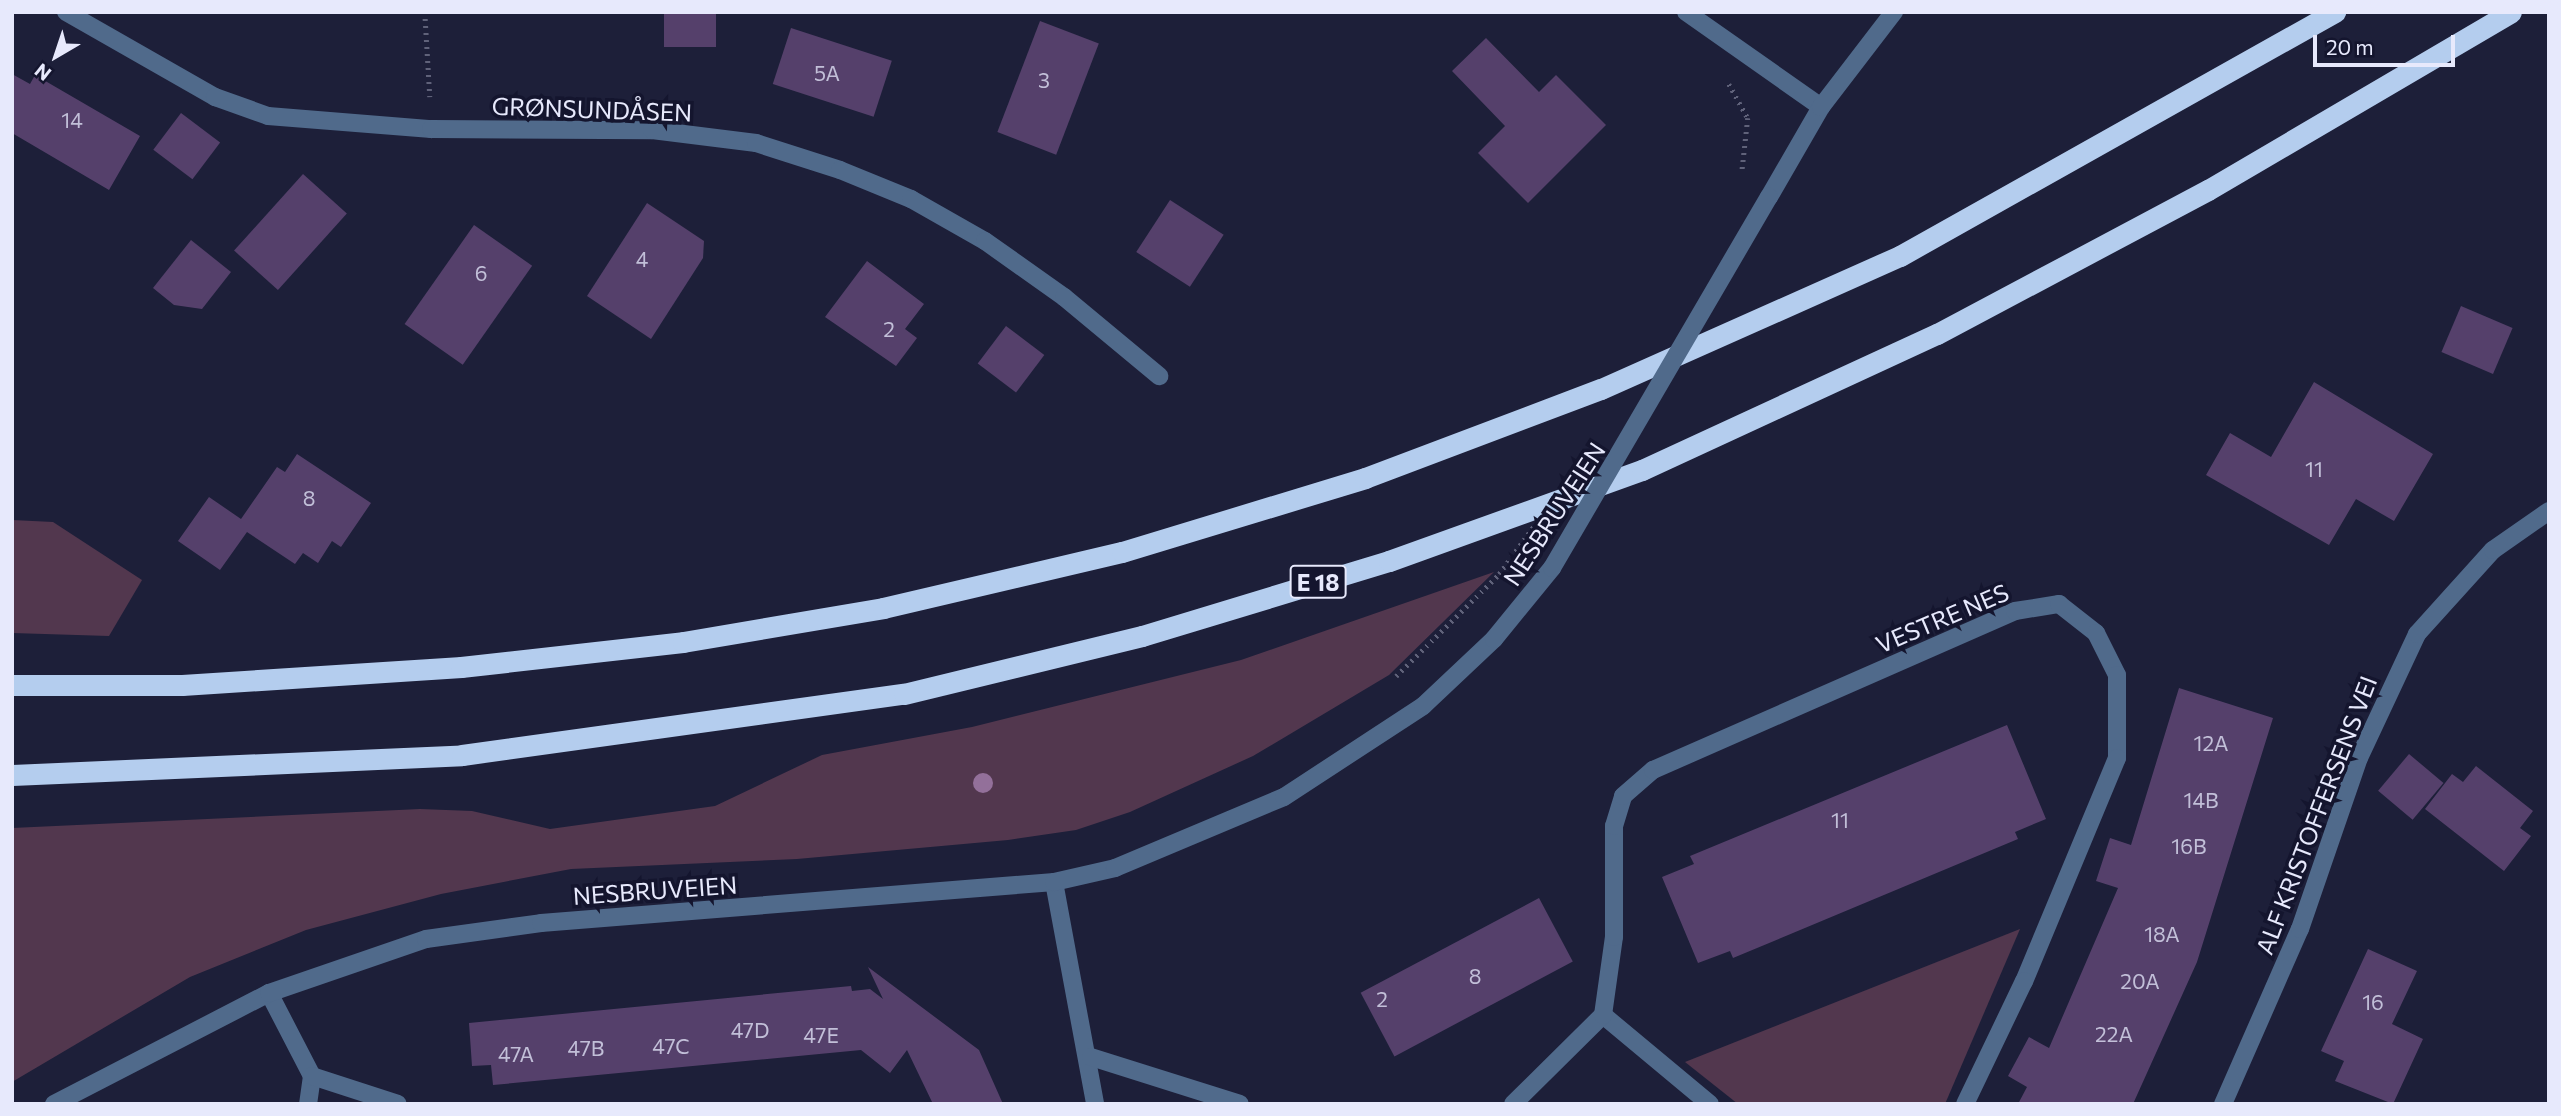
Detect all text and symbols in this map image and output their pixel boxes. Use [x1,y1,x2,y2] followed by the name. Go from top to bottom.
[21,21,91,91] north arrow
[2316,21,2458,65] scale bar
[2326,34,2374,59] text: 20 m
[30,59,55,86] text: N
[814,60,840,86] house number: 5A
[1038,67,1050,93] house number: 3
[491,91,693,127] street label: GRØNSUNDÅSEN
[61,107,83,133] house number: 14
[636,246,648,272] house number: 4
[475,260,487,286] house number: 6
[883,316,895,342] house number: 2
[1497,437,1611,591] street label: NESBRUVEIEN
[2305,456,2323,482] house number: 11
[303,485,315,511] house number: 8
[1288,562,1348,602] road number: E 18
[1871,577,2013,659] street label: VESTRE NES
[2250,672,2382,958] street label: ALF KRISTOFFERSENS VEI
[2193,730,2229,756] house number: 12A
[2183,787,2219,813] house number: 14B
[1831,807,1849,833] house number: 11
[2171,833,2207,859] house number: 16B
[572,870,738,910] street label: NESBRUVEIEN
[2144,921,2180,947] house number: 18A
[1469,963,1481,989] house number: 8
[2120,968,2160,994] house number: 20A
[1376,986,1388,1012] house number: 2
[2362,989,2384,1015] house number: 16
[731,1017,769,1043] house number: 47D
[2095,1021,2133,1047] house number: 22A
[803,1022,839,1048] house number: 47E
[652,1033,690,1059] house number: 47C
[568,1035,604,1061] house number: 47B
[498,1041,534,1067] house number: 47A

